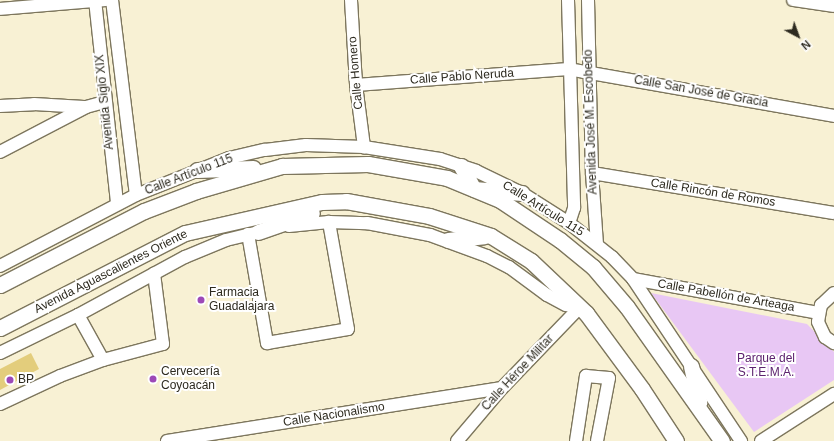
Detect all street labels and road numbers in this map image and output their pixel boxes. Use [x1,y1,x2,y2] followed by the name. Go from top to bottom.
[346,36,366,110] street label: Calle Homero
[581,49,601,195] street label: Avenida José M. Escobedo
[93,54,117,150] street label: Avenida Siglo XIX
[410,66,514,88] street label: Calle Pablo Neruda
[633,73,769,111] street label: Calle San José de Gracia
[143,151,235,199] street label: Calle Artículo 115
[650,176,776,210] street label: Calle Rincón de Romos
[499,178,587,240] street label: Calle Artículo 115
[32,227,190,317] street label: Avenida Aguascalientes Oriente
[656,277,796,315] street label: Calle Pabellón de Arteaga
[479,332,557,414] street label: Calle Héroe Militar
[282,400,386,430] street label: Calle Nacionalismo

